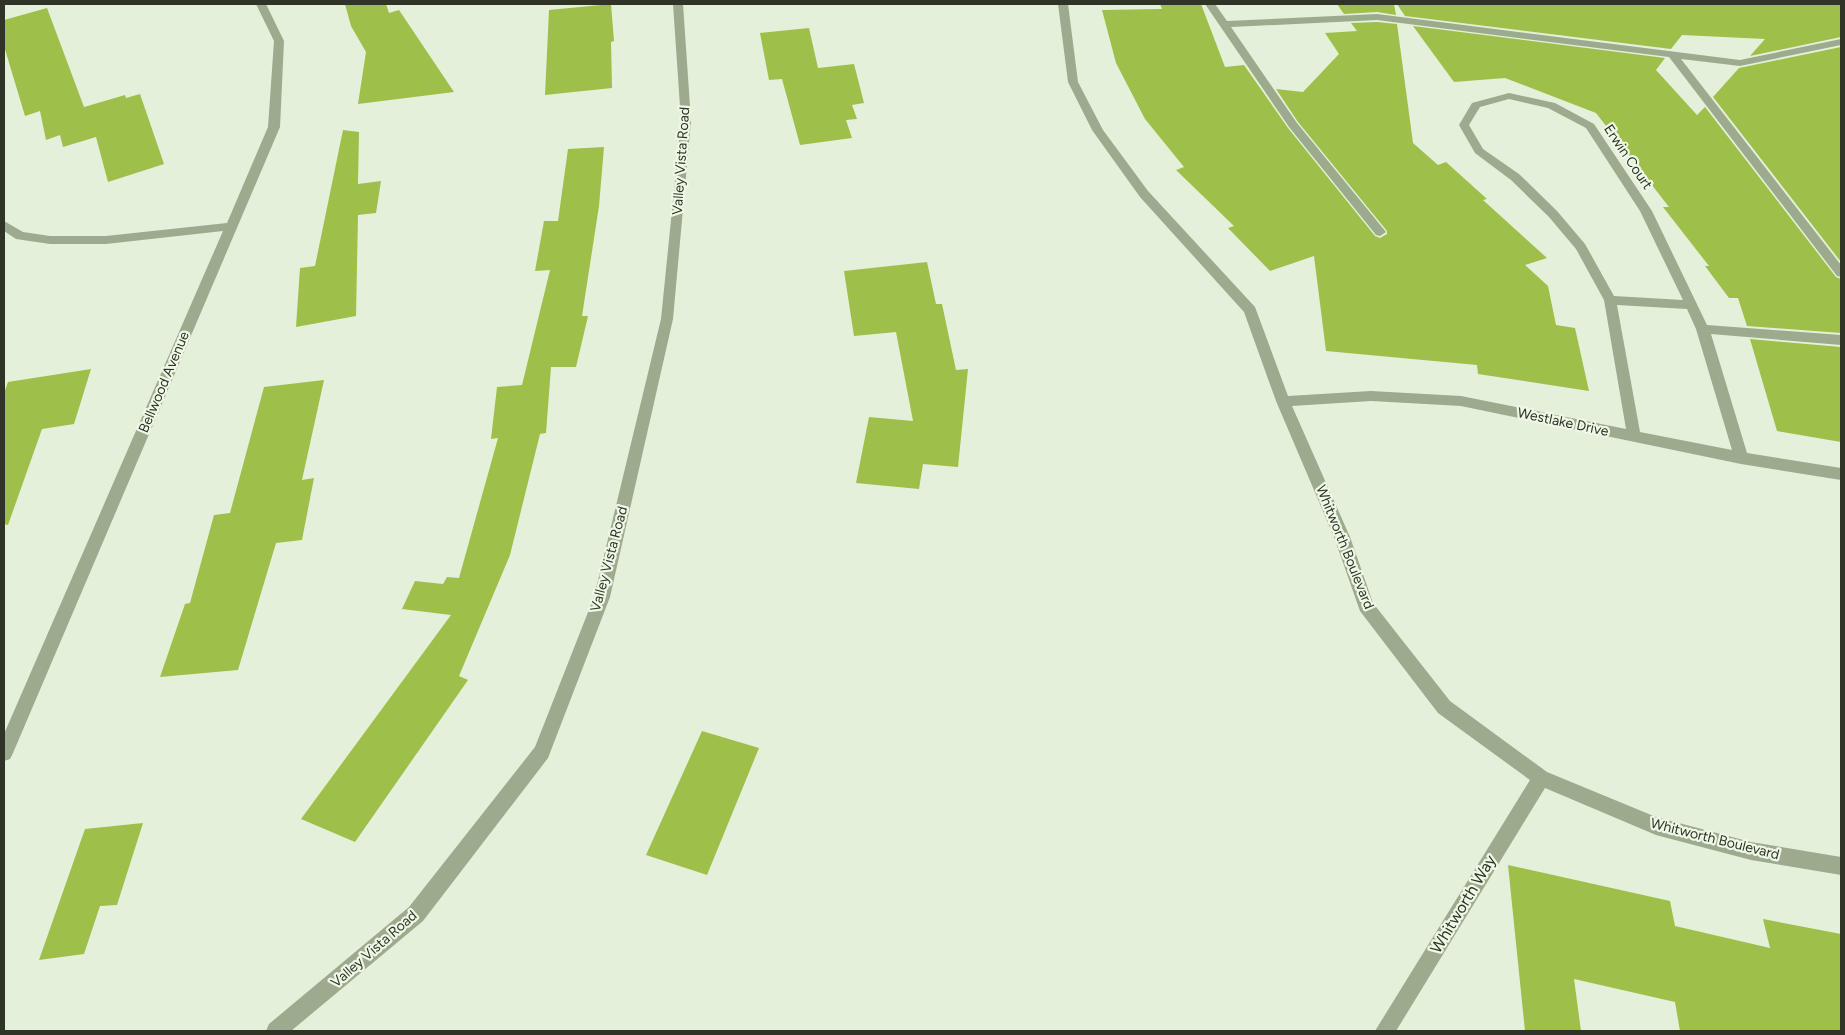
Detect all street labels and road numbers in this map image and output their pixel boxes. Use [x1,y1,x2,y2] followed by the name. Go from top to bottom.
[669,106,693,216] street label: Valley Vista Road
[1600,121,1656,193] street label: Erwin Court
[135,328,193,435] street label: Bellwood Avenue
[1516,404,1610,440] street label: Westlake Drive
[1312,483,1378,611] street label: Whitworth Boulevard
[587,505,631,613] street label: Valley Vista Road
[1649,815,1781,863] street label: Whitworth Boulevard
[1426,851,1500,957] street label: Whitworth Way
[328,907,420,991] street label: Valley Vista Road

